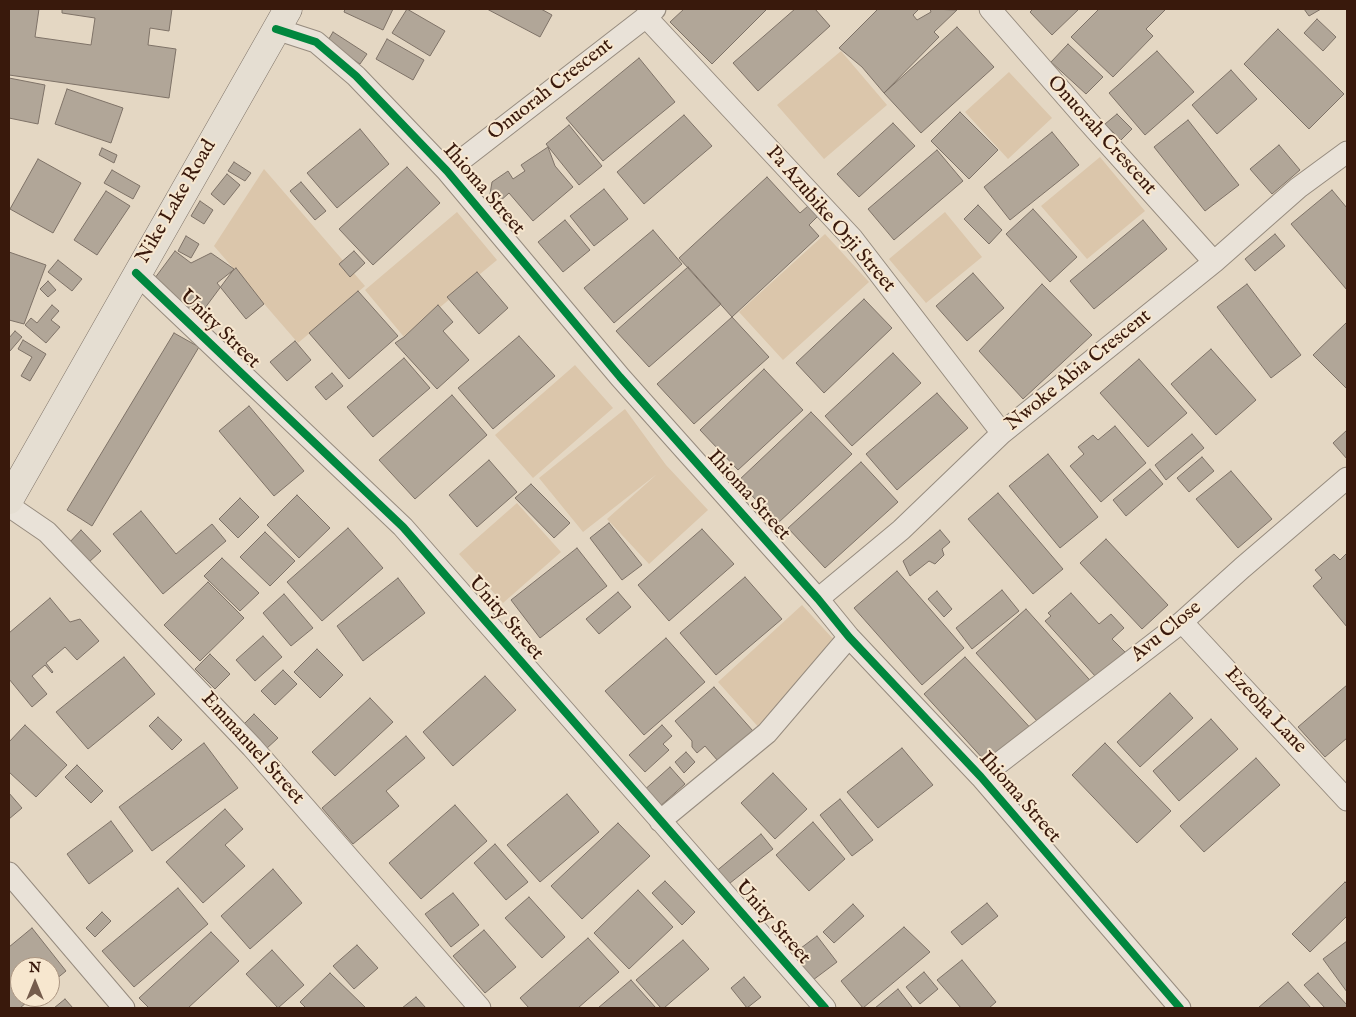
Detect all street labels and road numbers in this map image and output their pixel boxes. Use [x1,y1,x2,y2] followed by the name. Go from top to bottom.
[484,34,618,146] street label: Onuorah Crescent
[1041,71,1161,201] street label: Onuorah Crescent
[132,136,222,268] street label: Nike Lake Road
[437,139,529,241] street label: Ihioma Street
[760,142,900,298] street label: Pa Azubike Orji Street
[174,286,264,374] street label: Unity Street
[1001,305,1157,437] street label: Nwoke Abia Crescent
[701,446,795,546] street label: Ihioma Street
[462,572,548,666] street label: Unity Street
[1127,596,1207,668] street label: Avu Close
[1219,663,1311,759] street label: Ezeoha Lane
[195,688,309,810] street label: Emmanuel Street
[973,747,1065,849] street label: Ihioma Street
[729,876,815,970] street label: Unity Street

